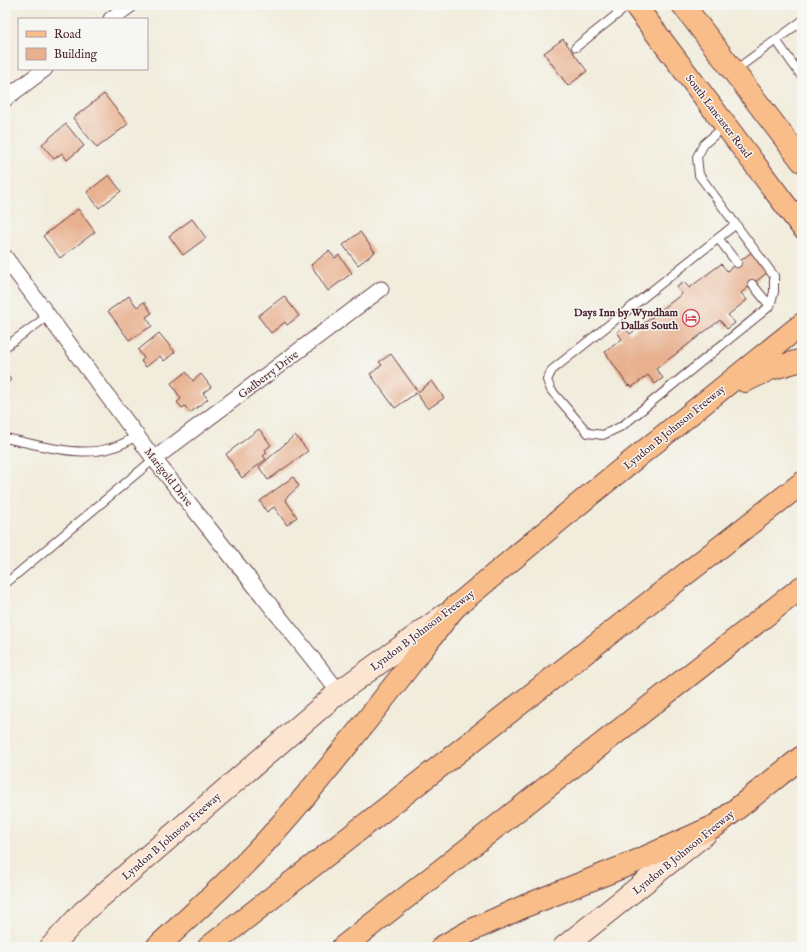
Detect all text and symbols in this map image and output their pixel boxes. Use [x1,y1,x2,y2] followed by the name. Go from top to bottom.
[18,18,148,70] legend
[54,27,82,42] text: Road
[54,47,98,62] text: Building
[682,72,754,161] street label: South Lancaster Road
[574,306,678,333] place label: Days Inn by Wyndham Dallas South
[681,308,701,328] hotel icon: Days Inn by Wyndham Dallas South
[236,348,301,402] street label: Gadberry Drive
[621,382,729,473] street label: Lyndon B Johnson Freeway
[141,445,196,510] street label: Marigold Drive
[368,587,478,675] street label: Lyndon B Johnson Freeway
[119,790,224,884] street label: Lyndon B Johnson Freeway
[630,807,738,898] street label: Lyndon B Johnson Freeway

